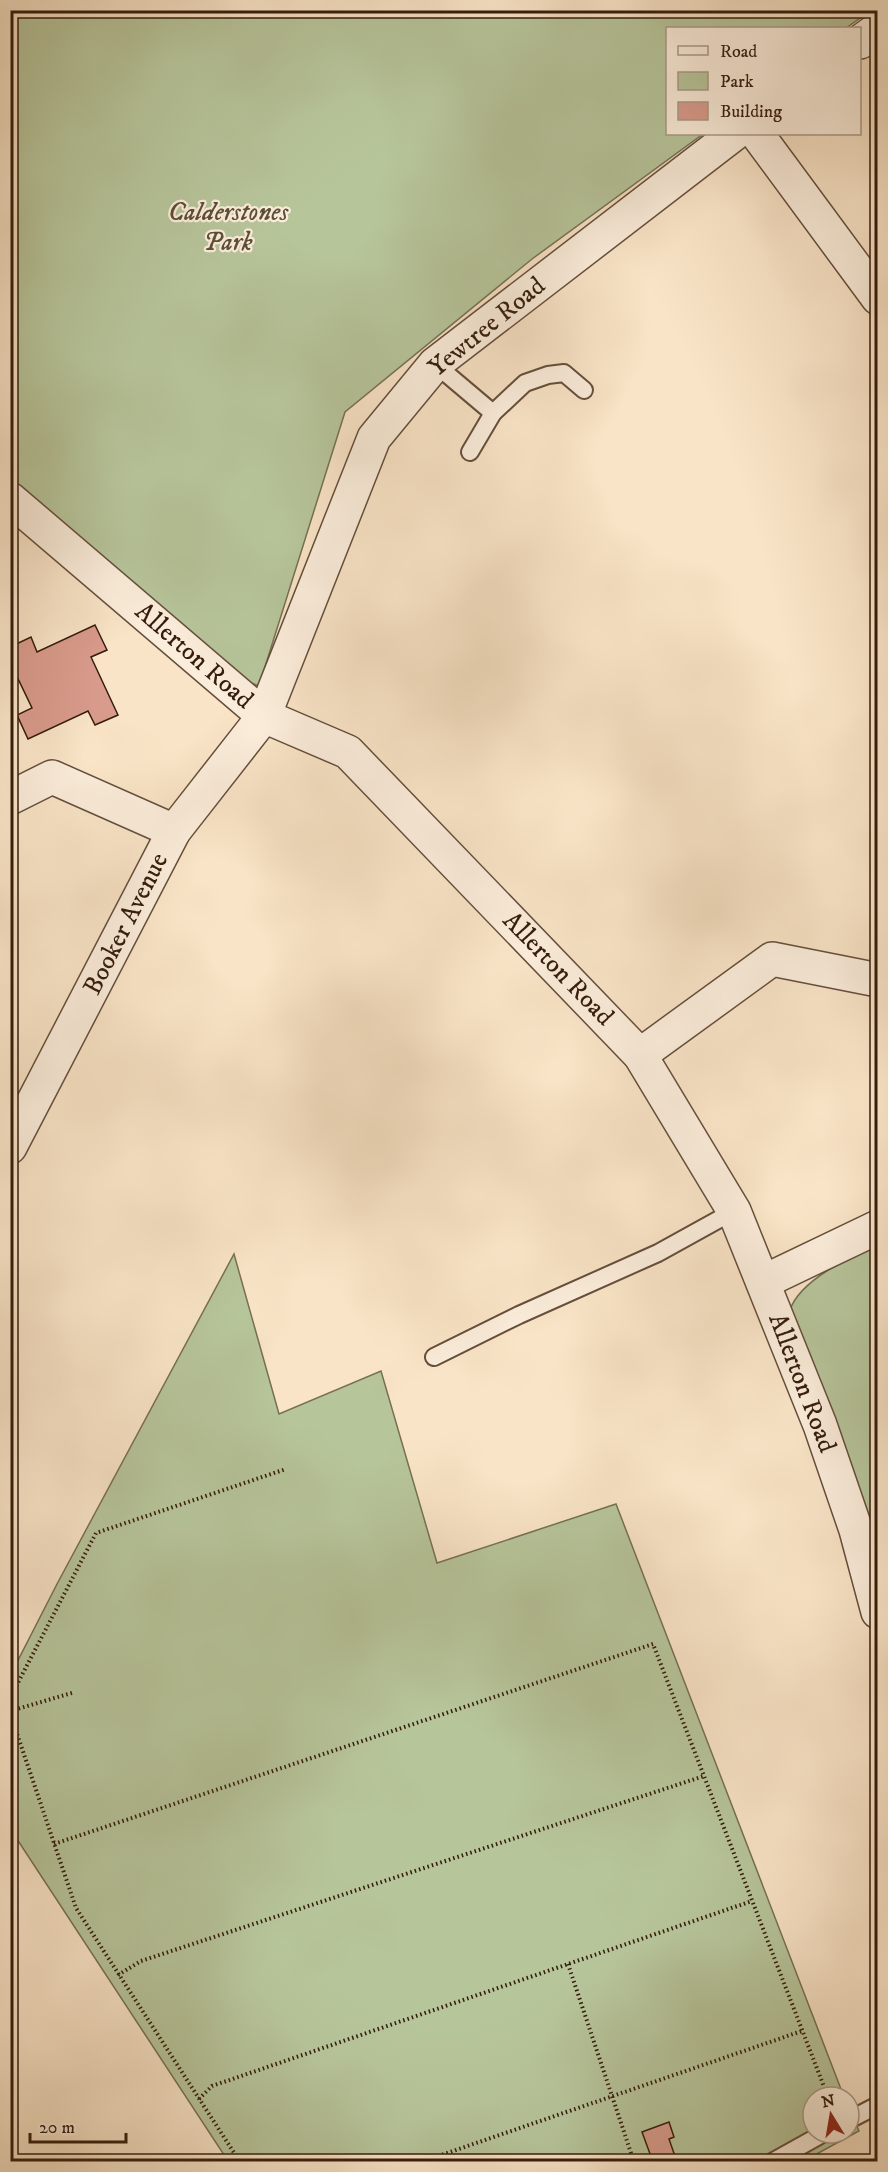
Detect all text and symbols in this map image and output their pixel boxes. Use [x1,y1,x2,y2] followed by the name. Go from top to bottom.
[666,27,861,135] legend
[720,41,757,63] text: Road
[720,71,754,93] text: Park
[720,101,782,123] text: Building
[168,196,289,259] park label: Calderstones Park
[422,270,552,384] street label: Yewtree Road
[128,595,260,717] street label: Allerton Road
[76,847,176,1001] street label: Booker Avenue
[495,905,621,1033] street label: Allerton Road
[760,1309,844,1457] street label: Allerton Road
[801,2085,861,2145] north arrow
[820,2090,837,2112] text: N
[30,2106,126,2144] scale bar
[39,2117,75,2139] text: 20 m

